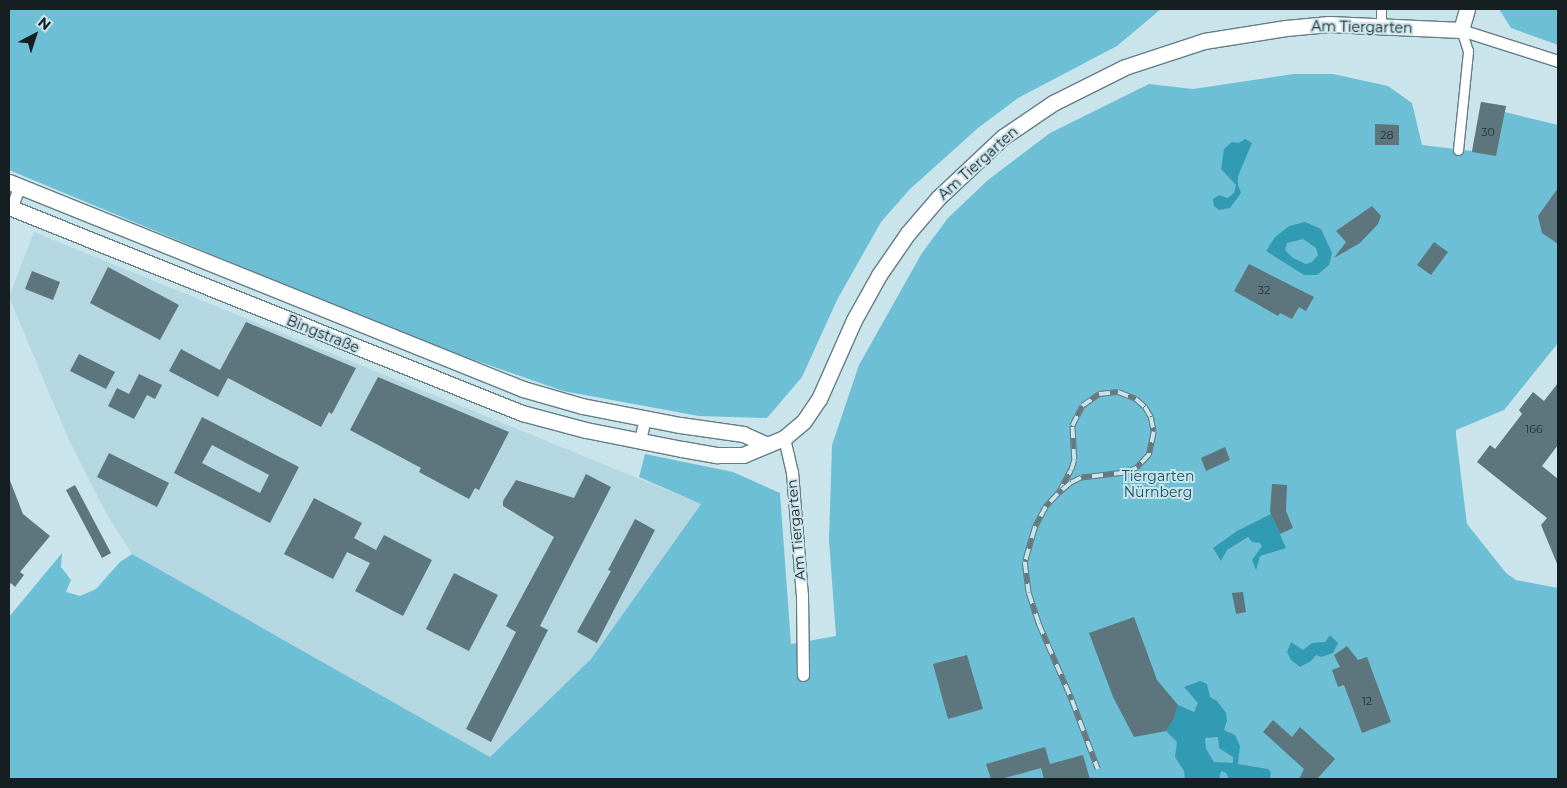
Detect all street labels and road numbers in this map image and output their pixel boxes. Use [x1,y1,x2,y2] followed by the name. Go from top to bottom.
[1311,18,1413,36] street label: Am Tiergarten
[935,123,1021,203] street label: Am Tiergarten
[284,312,362,356] street label: Bingstraße
[783,479,809,581] street label: Am Tiergarten

